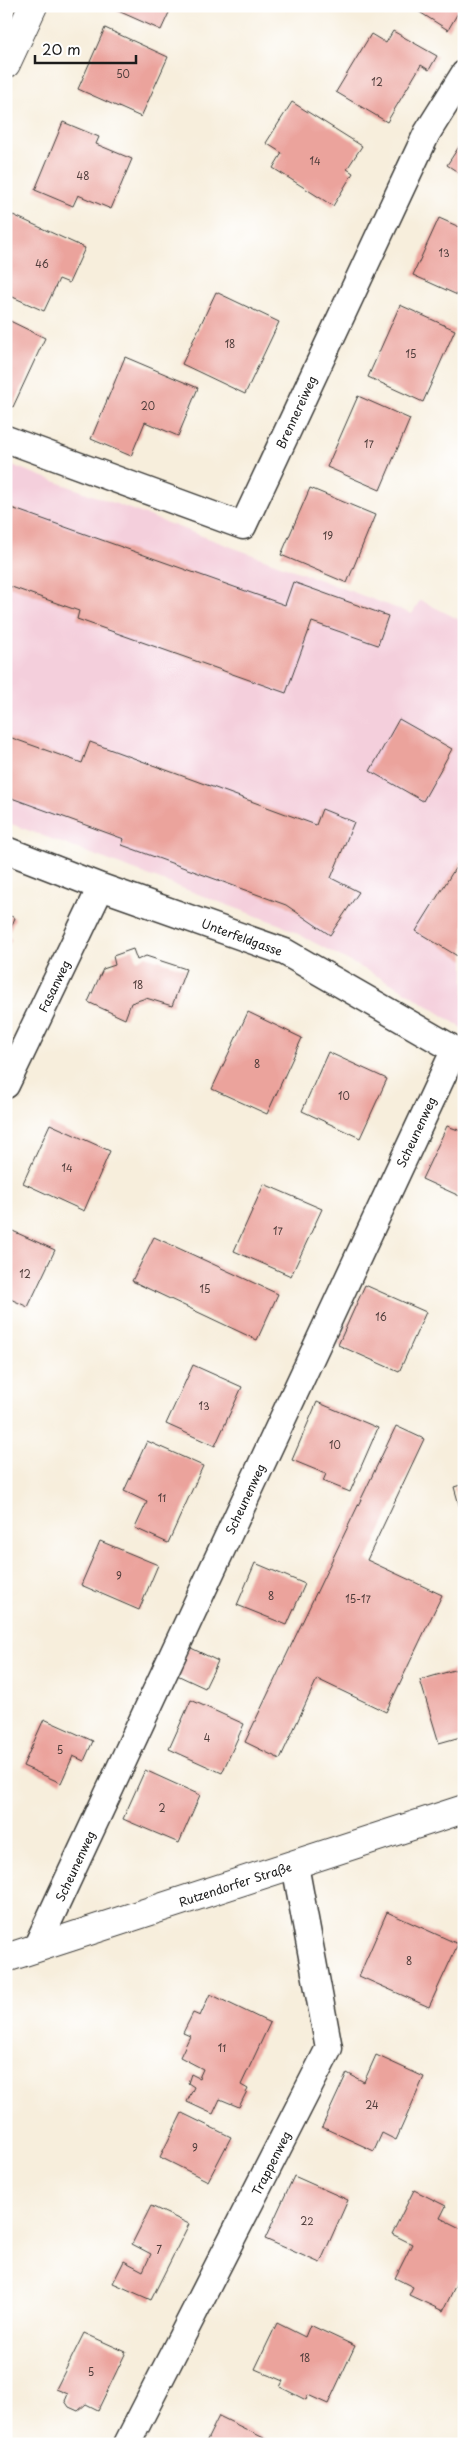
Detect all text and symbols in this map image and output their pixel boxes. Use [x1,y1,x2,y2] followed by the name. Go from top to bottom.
[35,32,136,64] scale bar
[42,37,81,60] text: 20 m
[116,66,130,81] house number: 50
[371,74,383,89] house number: 12
[309,153,321,168] house number: 14
[77,168,89,183] house number: 48
[438,245,450,260] house number: 13
[35,256,49,271] house number: 46
[225,336,235,351] house number: 18
[406,346,416,361] house number: 15
[271,372,321,452] street label: Brennereiweg
[141,398,155,413] house number: 20
[364,436,375,451] house number: 17
[323,528,333,543] house number: 19
[199,914,285,960] street label: Unterfeldgasse
[34,957,74,1015] street label: Fasanweg
[133,977,143,992] house number: 18
[254,1056,260,1071] house number: 8
[338,1088,350,1103] house number: 10
[392,1094,440,1170] street label: Scheunenweg
[61,1160,73,1175] house number: 14
[273,1223,284,1238] house number: 17
[19,1266,31,1281] house number: 12
[200,1281,210,1296] house number: 15
[375,1309,387,1324] house number: 16
[198,1398,210,1413] house number: 13
[329,1437,341,1452] house number: 10
[221,1461,269,1537] street label: Scheunenweg
[158,1490,166,1505] house number: 11
[116,1568,122,1583] house number: 9
[268,1588,274,1603] house number: 8
[345,1591,371,1606] house number: 15-17
[204,1730,211,1745] house number: 4
[57,1742,63,1757] house number: 5
[158,1800,166,1815] house number: 2
[51,1828,99,1904] street label: Scheunenweg
[176,1857,294,1911] street label: Rutzendorfer Straße
[406,1953,412,1968] house number: 8
[218,2040,226,2055] house number: 11
[365,2097,379,2112] house number: 24
[247,2128,295,2198] street label: Trappenweg
[192,2140,198,2155] house number: 9
[300,2213,314,2228] house number: 22
[156,2242,162,2257] house number: 7
[300,2350,310,2365] house number: 18
[88,2364,94,2379] house number: 5

